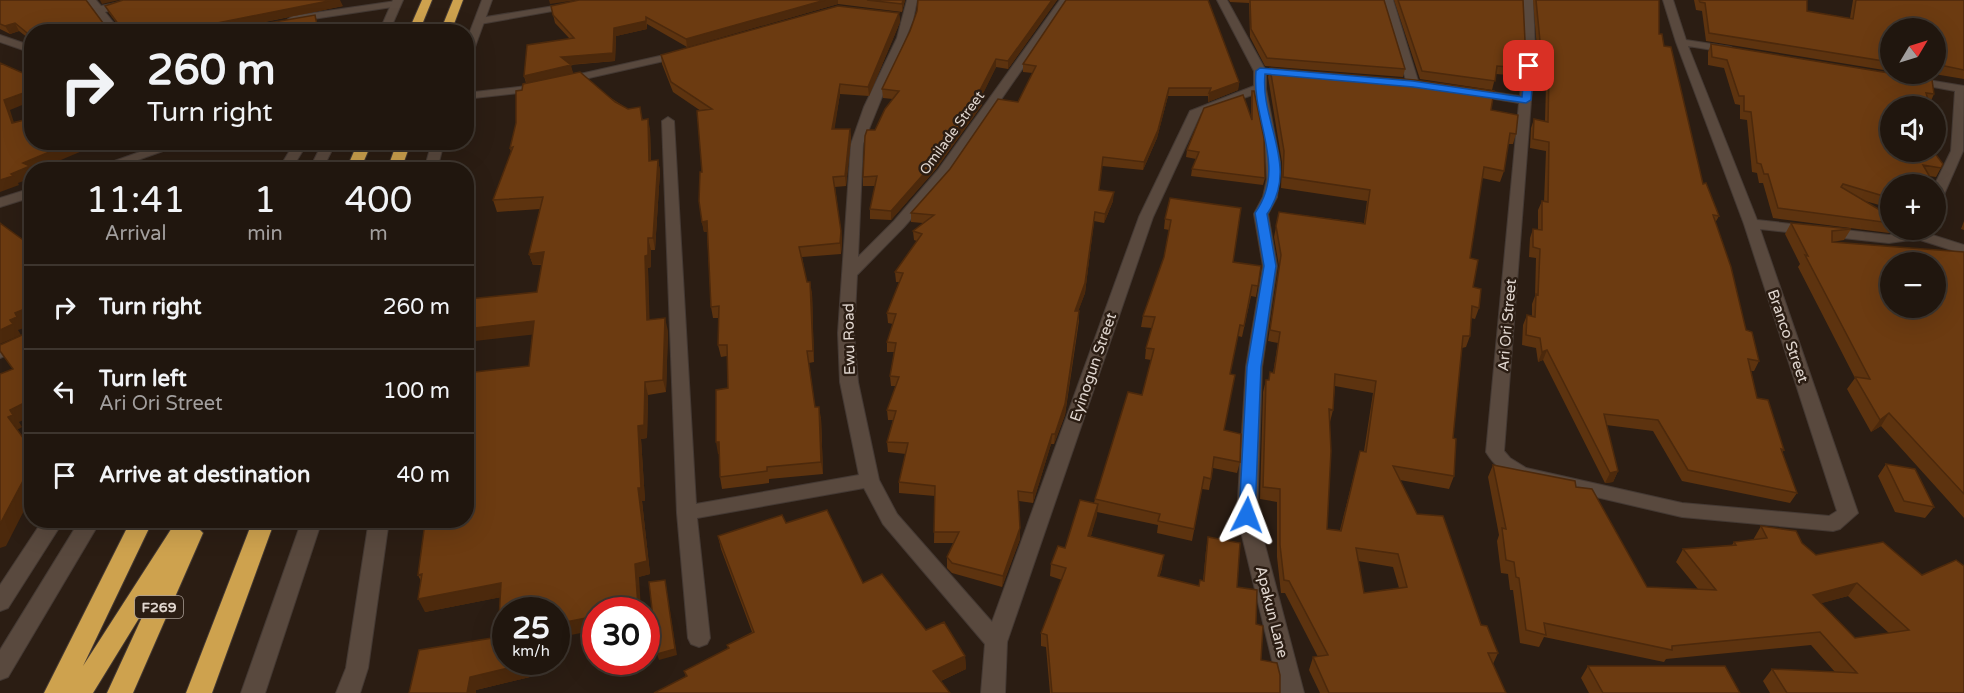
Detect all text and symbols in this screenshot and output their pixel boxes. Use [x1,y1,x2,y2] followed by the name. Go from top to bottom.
[1880,18,1946,84] north arrow
[1880,18,1946,318] map controls
[1503,40,1554,91] pin
[147,45,276,96] text: 260 m
[48,48,126,126] icon: right
[1512,49,1545,82] icon: arrive
[916,87,988,178] street label: Omilade Street
[147,96,273,129] text: Turn right
[1880,96,1946,162] button: sound
[1880,174,1946,240] button: +
[86,179,186,222] text: 11:41
[254,179,276,222] text: 1
[344,179,412,222] text: 400
[105,222,167,246] text: Arrival
[247,222,283,246] text: min
[369,222,388,246] text: m
[1880,252,1946,318] button: −
[1494,278,1520,372] street label: Ari Ori Street
[1764,287,1812,385] street label: Branco Street
[48,291,81,324] icon: right
[99,294,201,320] text: Turn right
[383,294,450,320] text: 260 m
[839,303,859,375] street label: Ewu Road
[1066,310,1120,424] street label: Eyinogun Street
[99,366,187,392] text: Turn left
[48,375,81,408] icon: left
[383,378,450,404] text: 100 m
[99,392,223,416] text: Ari Ori Street
[48,459,81,492] icon: arrive
[99,462,310,488] text: Arrive at destination
[396,462,450,488] text: 40 m
[1215,483,1279,547] position arrow
[1252,564,1292,660] street label: Apakun Lane
[135,596,183,618] road number: F269
[582,597,660,675] speed limit sign: 30
[512,610,550,647] text: 25
[512,642,550,660] text: km/h

